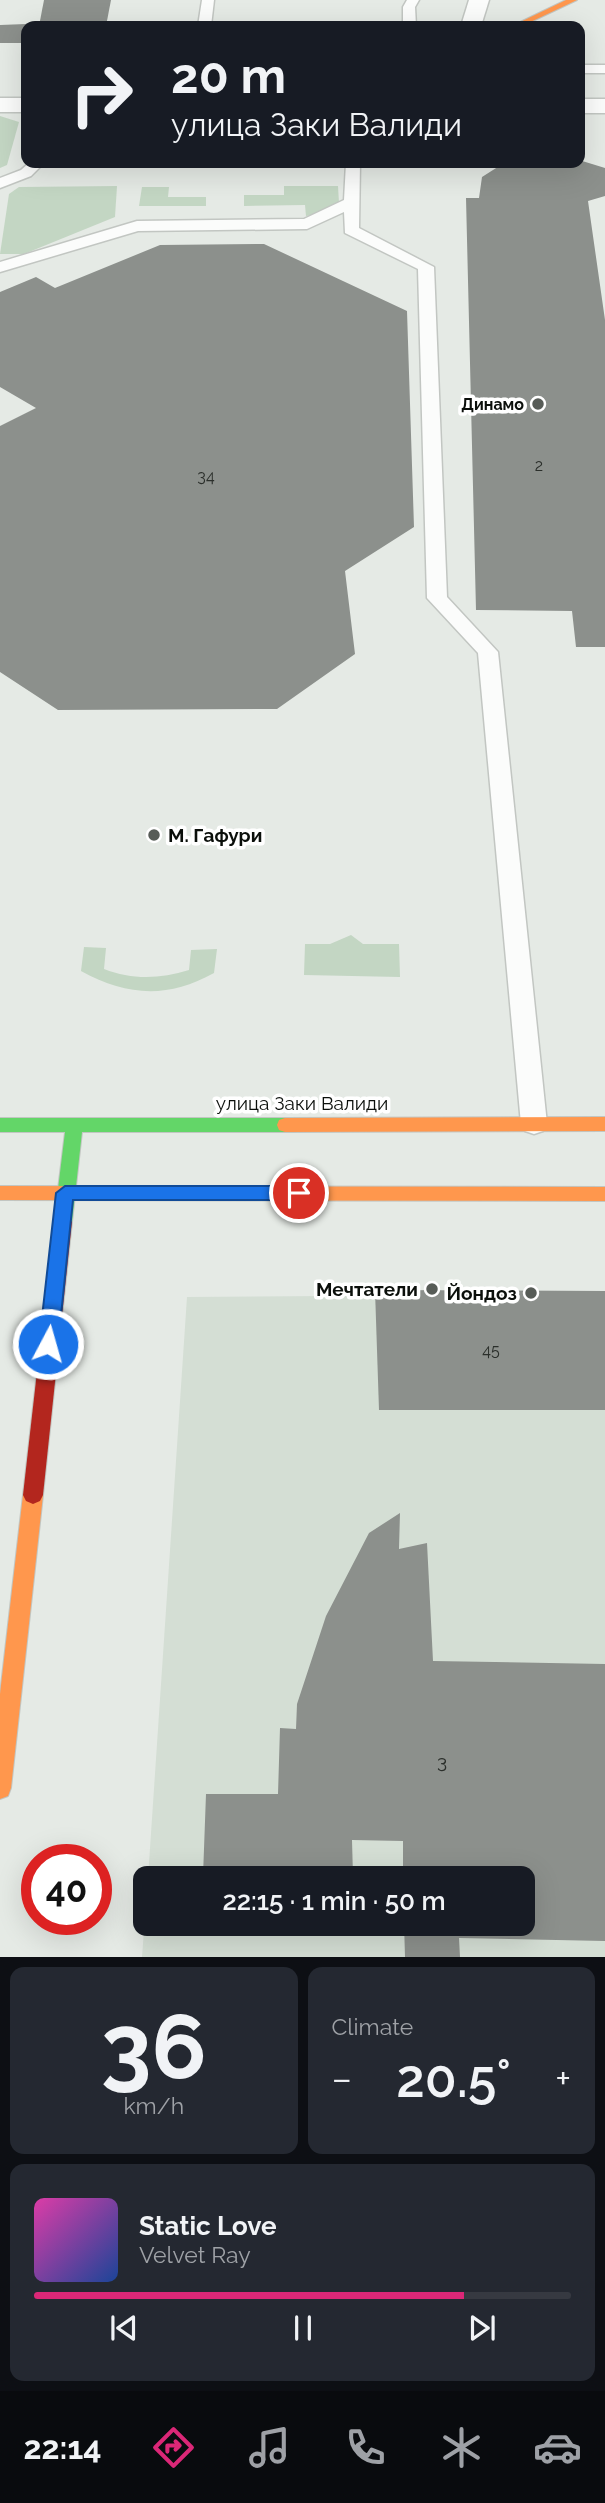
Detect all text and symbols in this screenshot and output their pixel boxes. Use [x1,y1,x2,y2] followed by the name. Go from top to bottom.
[171,47,286,104] text: 20 m
[56,49,147,140] icon: right
[171,106,462,143] text: улица Заки Валиди
[461,395,524,414] place label: Динамо
[530,396,546,412] marker: Динамо
[535,456,543,475] house number: 2
[197,467,215,486] house number: 34
[168,824,262,846] place label: М. Гафури
[146,827,162,843] marker: М. Гафури
[216,1092,388,1114] street label: улица Заки Валиди
[269,1163,329,1223] pin
[280,1174,318,1212] icon: arrive
[316,1278,418,1300] place label: Мечтатели
[424,1281,440,1297] marker: Мечтатели
[447,1282,517,1304] place label: Йондоз
[523,1285,539,1301] marker: Йондоз
[11,1307,85,1381] position arrow
[482,1341,500,1360] house number: 45
[437,1750,447,1772] house number: 3
[21,1844,112,1935] speed limit sign: 40
[222,1886,446,1916] text: 22:15 · 1 min · 50 m
[101,1993,207,2100] text: 36
[332,2013,413,2040] text: Climate
[396,2048,511,2109] text: 20.5°
[332,2056,352,2101] text: −
[555,2056,571,2101] text: +
[123,2092,184,2119] text: km/h
[139,2211,277,2241] text: Static Love
[139,2241,251,2268] text: Velvet Ray
[105,2309,143,2347] icon: previous
[284,2309,322,2347] icon: pause
[463,2309,501,2347] icon: next
[149,2423,198,2472] icon: directions
[245,2423,294,2472] icon: music
[341,2423,390,2472] icon: phone
[437,2423,486,2472] icon: climate
[533,2423,582,2472] icon: car
[23,2429,102,2466] text: 22:14

